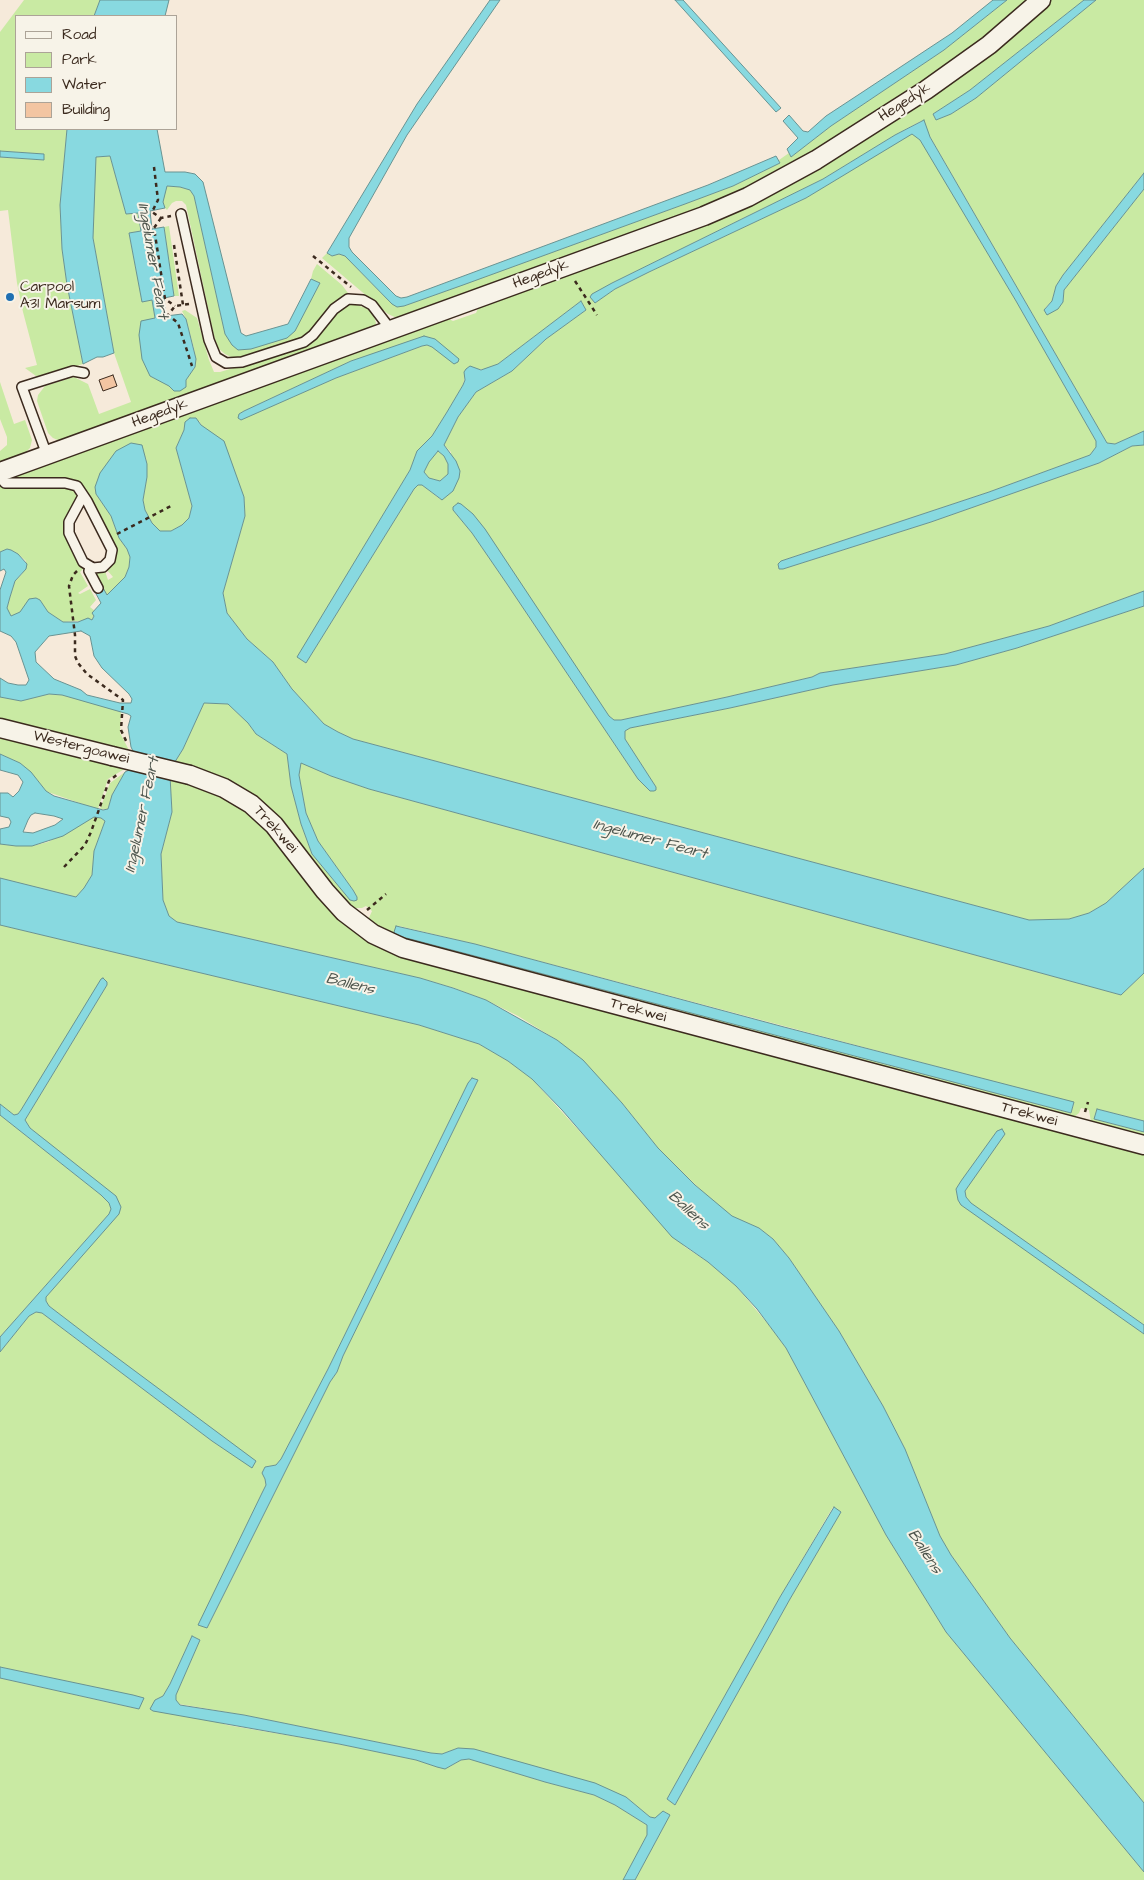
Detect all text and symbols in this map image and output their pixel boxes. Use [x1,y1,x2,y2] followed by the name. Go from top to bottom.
[15,15,178,130] legend
[62,24,96,45] text: Road
[62,49,97,70] text: Park
[62,74,106,95] text: Water
[876,80,934,126] street label: Hegedyk
[62,99,110,120] text: Building
[132,201,172,321] water label: Ingelumer Feart
[511,257,571,293] street label: Hegedyk
[20,279,100,314] place label: Carpool A31 Marsum
[4,291,16,303] marker: Carpool A31 Marsum
[130,396,190,432] street label: Hegedyk
[31,727,131,769] street label: Westergoawei
[121,756,165,874] water label: Ingelumer Feart
[249,803,301,857] street label: Trekwei
[591,816,709,864] water label: Ingelumer Feart
[324,970,376,1000] water label: Ballens
[608,995,668,1027] street label: Trekwei
[999,1099,1059,1131] street label: Trekwei
[663,1187,713,1235] water label: Ballens
[903,1526,945,1578] water label: Ballens

